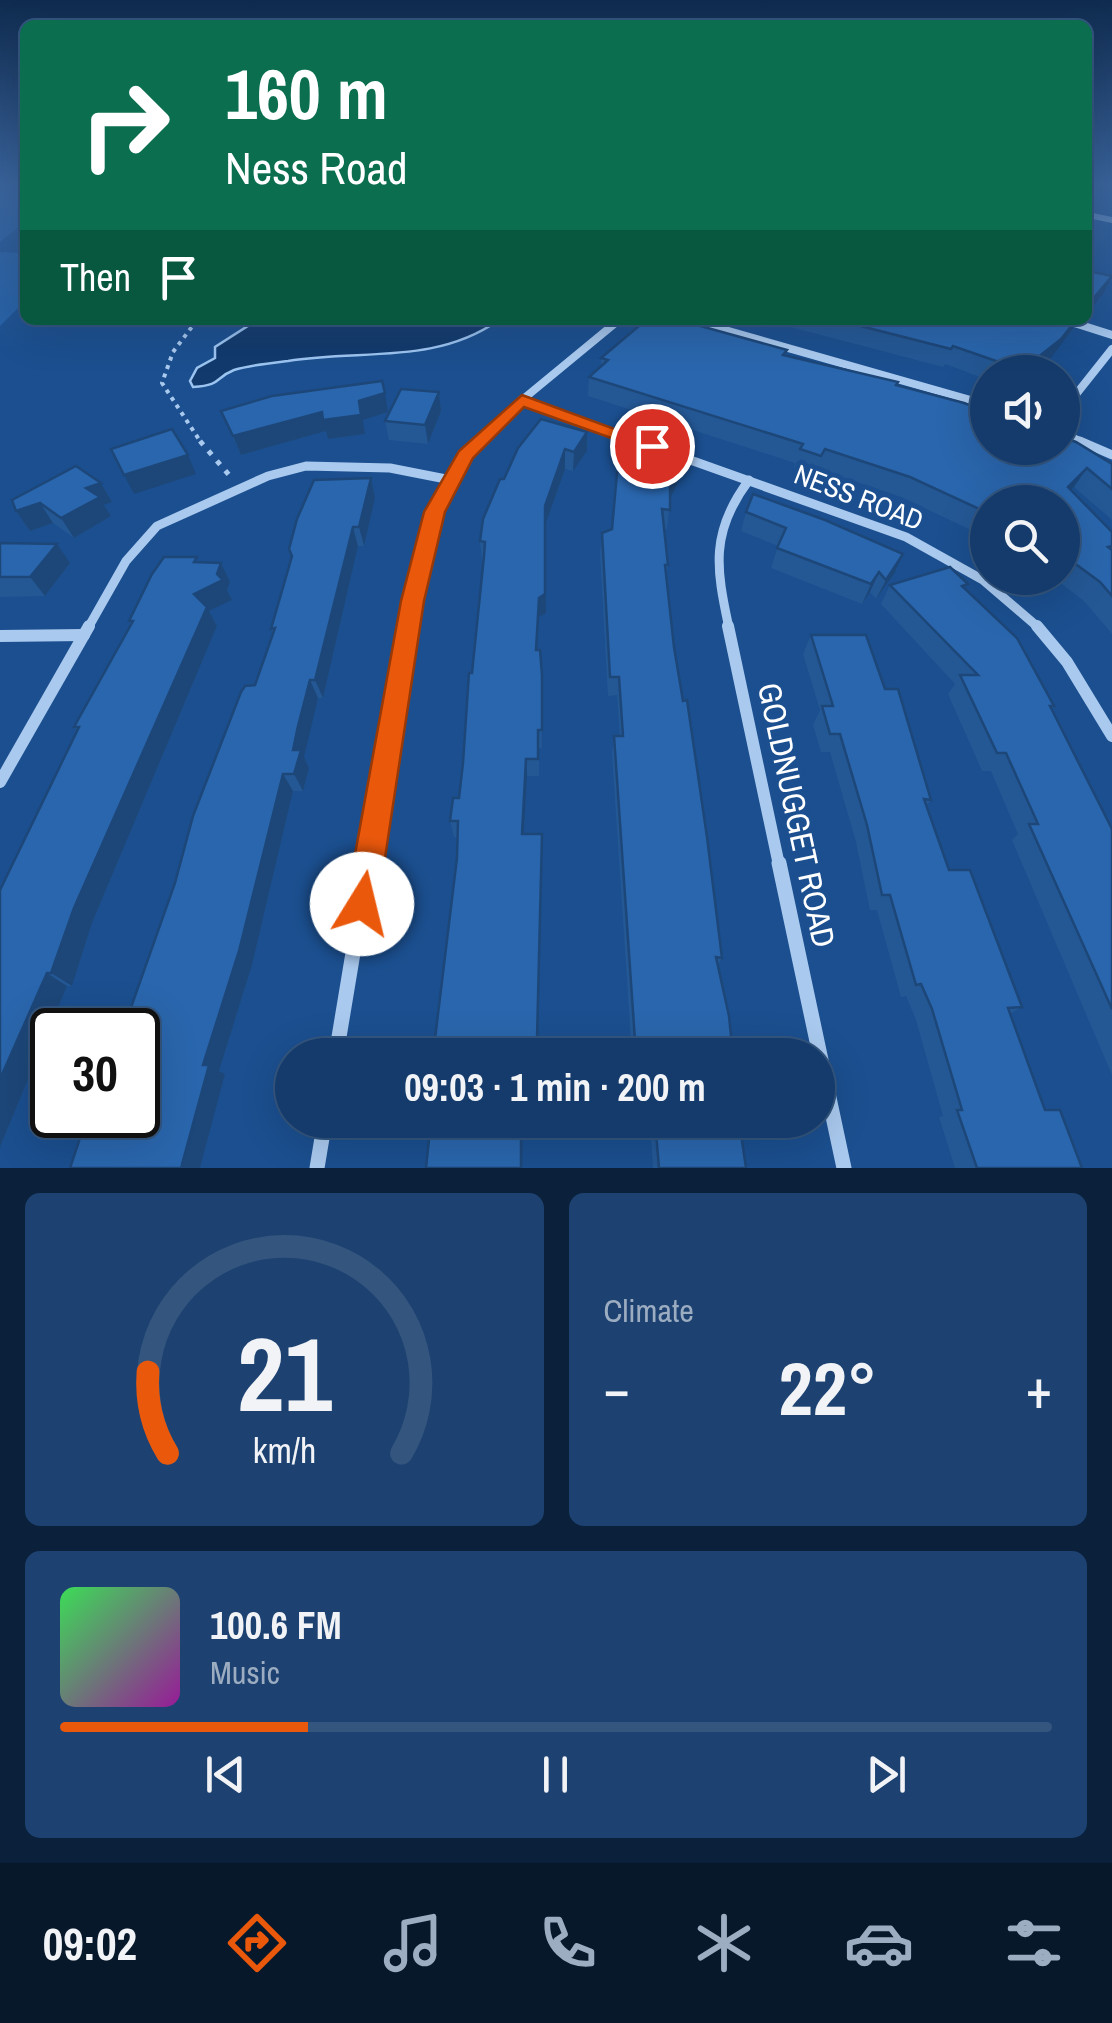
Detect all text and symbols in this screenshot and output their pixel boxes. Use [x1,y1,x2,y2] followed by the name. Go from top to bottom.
[225,47,388,141] text: 160 m
[60,60,190,190] icon: right
[225,137,408,198] text: Ness Road
[151,250,206,305] icon: arrive
[60,252,131,303] text: Then
[970,355,1080,595] map controls
[970,355,1080,465] button: sound
[610,404,695,489] pin
[625,419,680,474] icon: arrive
[789,455,929,539] street label: NESS ROAD
[970,485,1080,595] button: search
[748,679,846,951] street label: GOLDNUGGET ROAD
[310,852,414,956] position arrow
[30,1008,160,1138] speed limit sign: 30
[404,1062,706,1113] text: 09:03 · 1 min · 200 m
[604,1289,694,1332] text: Climate
[237,1303,332,1443] text: 21
[779,1337,877,1438] text: 22°
[604,1351,630,1425] text: −
[1026,1351,1052,1425] text: +
[252,1426,316,1474] text: km/h
[210,1600,342,1651] text: 100.6 FM
[210,1651,280,1694] text: Music
[198,1747,253,1802] icon: previous
[528,1747,583,1802] icon: pause
[859,1747,914,1802] icon: next
[222,1908,292,1978] icon: directions
[378,1908,448,1978] icon: music
[533,1908,603,1978] icon: phone
[689,1908,759,1978] icon: climate
[844,1908,914,1978] icon: car
[999,1908,1069,1978] icon: filters
[43,1913,137,1974] text: 09:02

